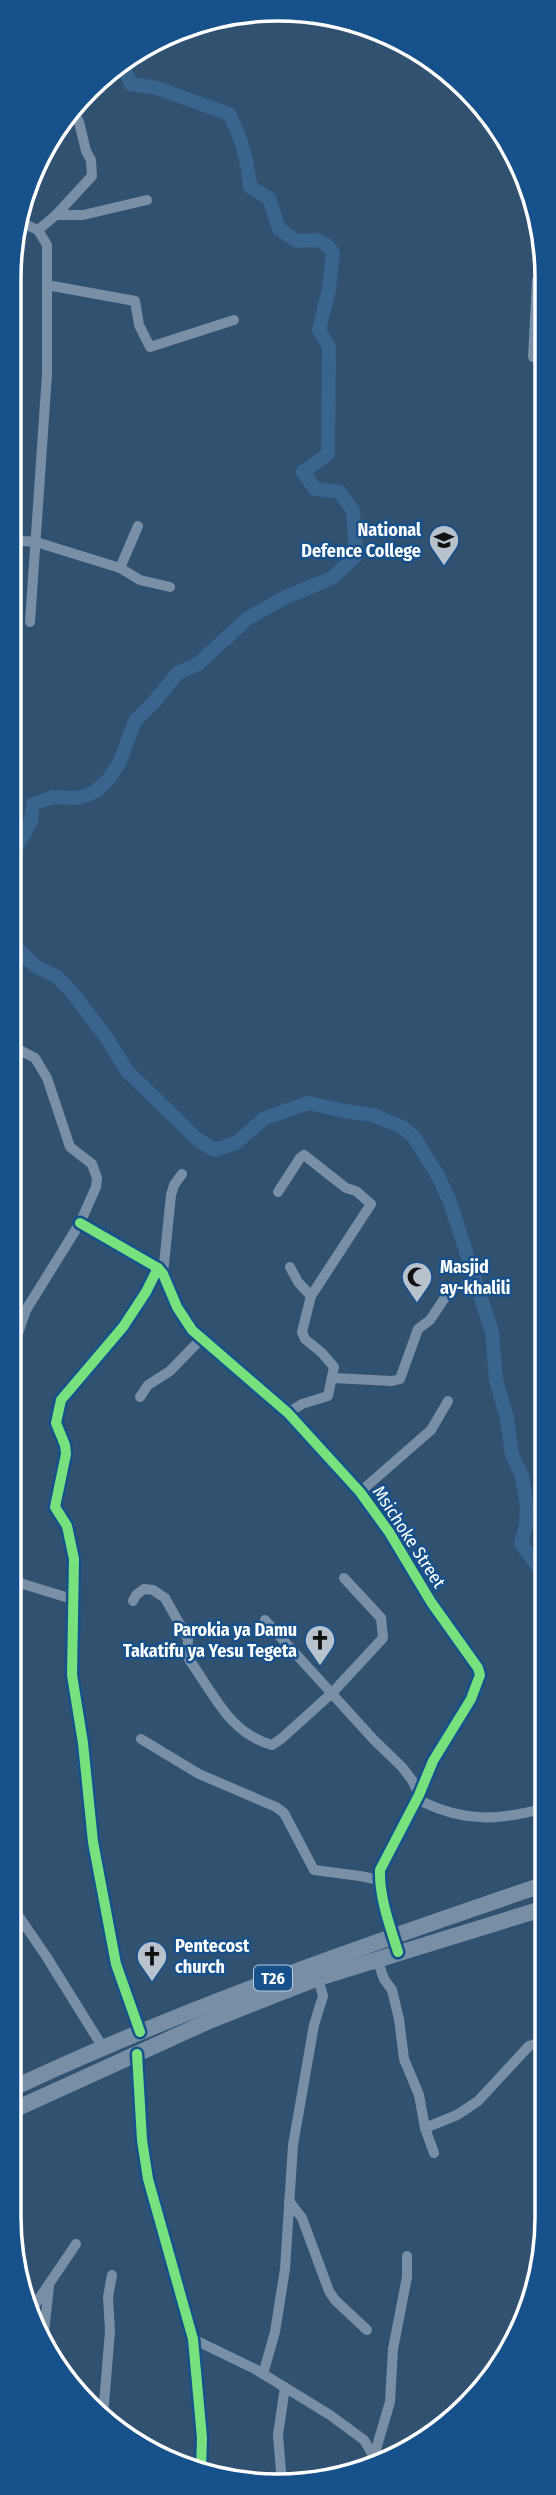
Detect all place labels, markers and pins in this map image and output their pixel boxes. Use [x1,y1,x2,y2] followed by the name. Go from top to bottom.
[301,519,421,562] place label: National Defence College
[427,523,461,567] school or university icon: National Defence College
[440,1256,510,1299] place label: Masjid ay-khalili
[400,1260,434,1304] mosque icon: Masjid ay-khalili
[123,1619,297,1662] place label: Parokia ya Damu Takatifu ya Yesu Tegeta
[303,1623,337,1667] church icon: Parokia ya Damu Takatifu ya Yesu Tegeta
[175,1935,250,1978] place label: Pentecost church
[135,1939,169,1983] church icon: Pentecost church

